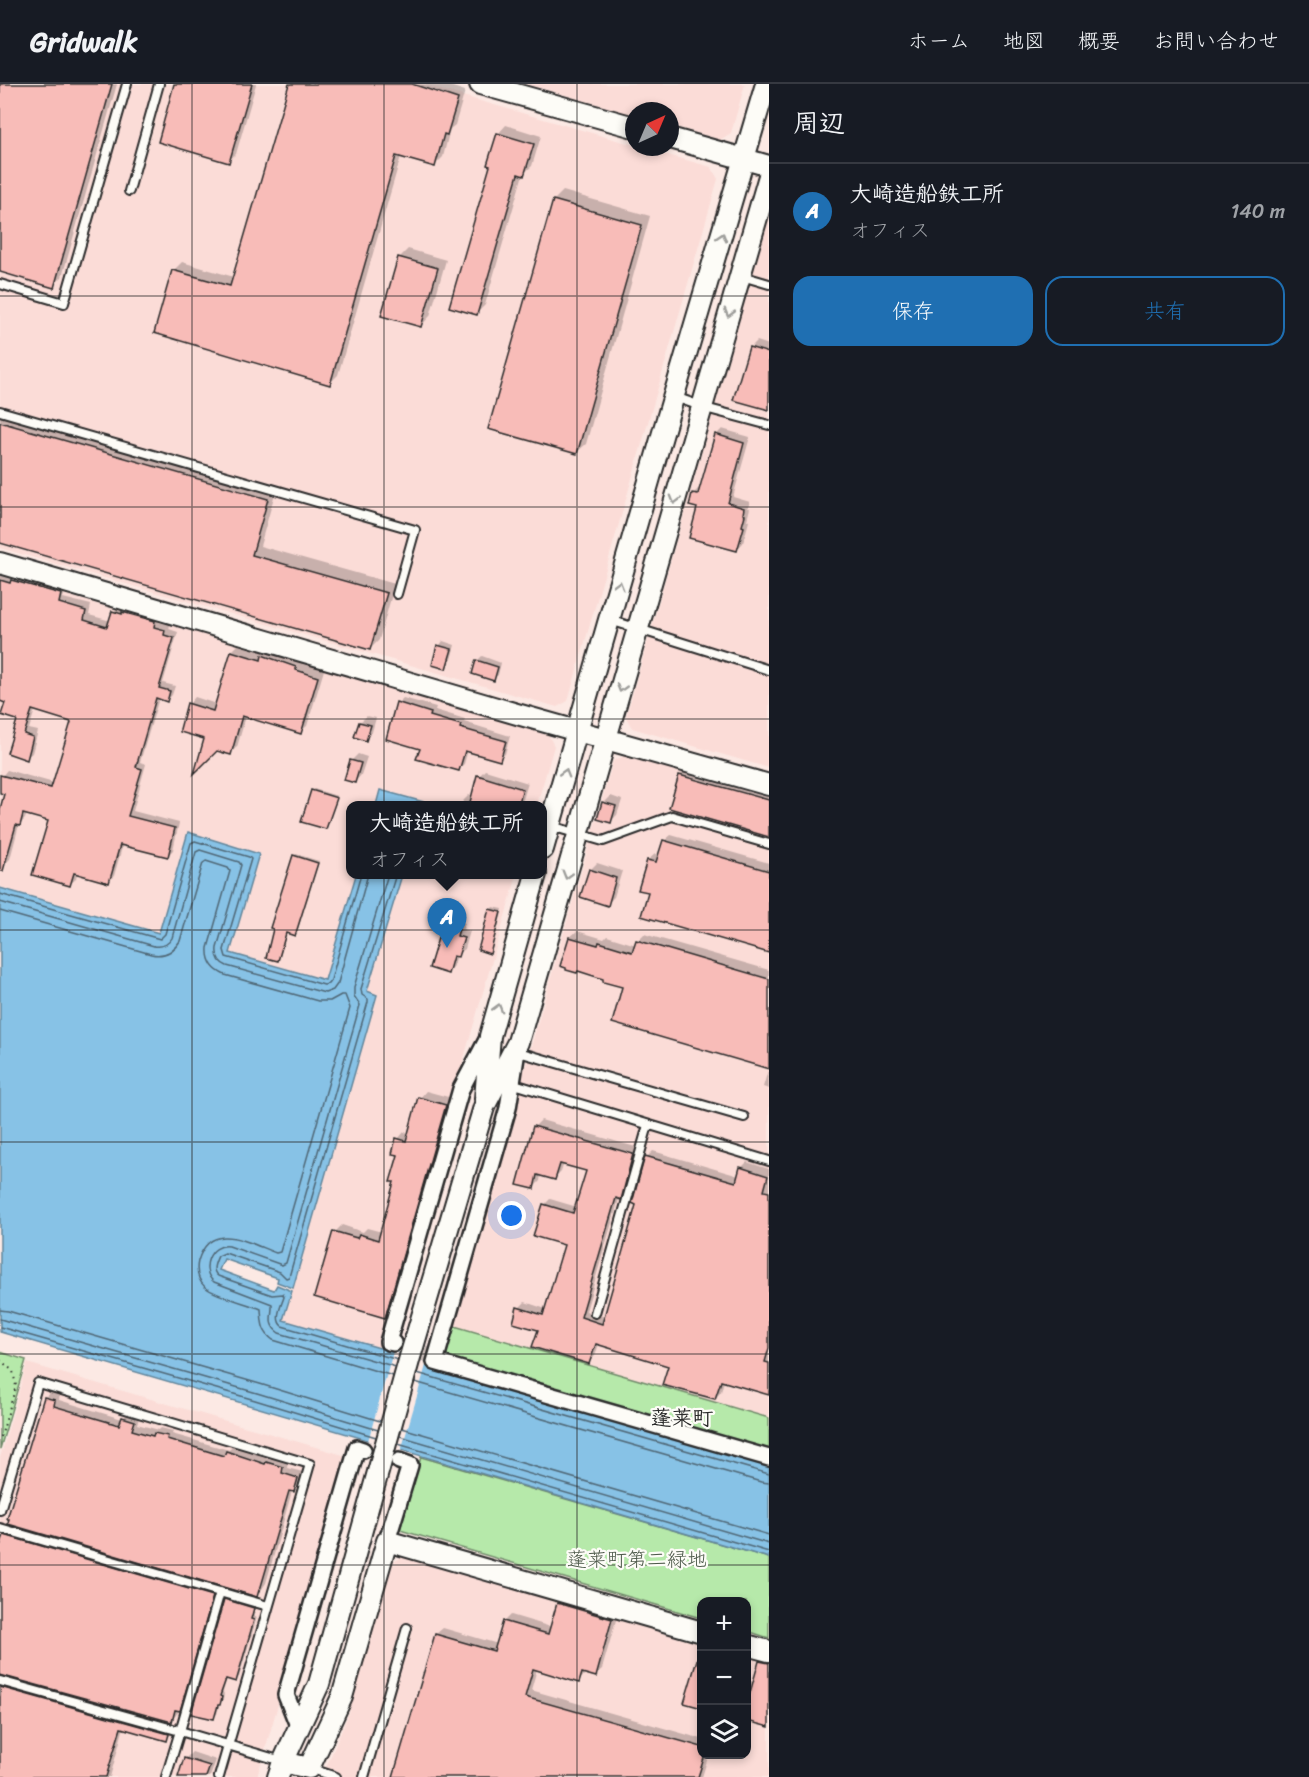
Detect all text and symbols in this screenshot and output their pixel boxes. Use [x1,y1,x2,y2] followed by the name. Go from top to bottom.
[30,17,138,66] text: Gridwalk
[908,22,970,60] text: ホーム
[1003,22,1045,60] text: 地図
[1078,22,1120,60] text: 概要
[1153,22,1279,60] text: お問い合わせ
[793,100,845,146] text: 周辺
[625,102,679,156] north arrow
[850,174,1004,213] text: 大崎造船鉄工所
[806,194,819,229] text: A
[1231,194,1285,229] text: 140 m
[850,213,930,248] text: オフィス
[715,232,727,243] one-way arrow
[793,276,1033,346] button: 保存
[1045,276,1285,346] button: 共有
[724,308,737,318] one-way arrow
[670,494,682,505] one-way arrow
[611,580,624,590] one-way arrow
[616,682,628,693] one-way arrow
[558,768,570,779] one-way arrow
[346,801,547,879] popup
[369,803,524,842] text: 大崎造船鉄工所
[369,842,449,877] text: オフィス
[561,870,574,880] one-way arrow
[428,898,466,948] pin: A
[491,1003,503,1014] one-way arrow
[497,1201,526,1230] your location
[651,1399,714,1437] district label: 蓬莱町
[567,1542,707,1577] park label: 蓬莱町第二緑地
[697,1597,751,1759] map controls
[697,1597,751,1651] button: +
[697,1651,751,1705] button: −
[697,1705,751,1759] button: layers

